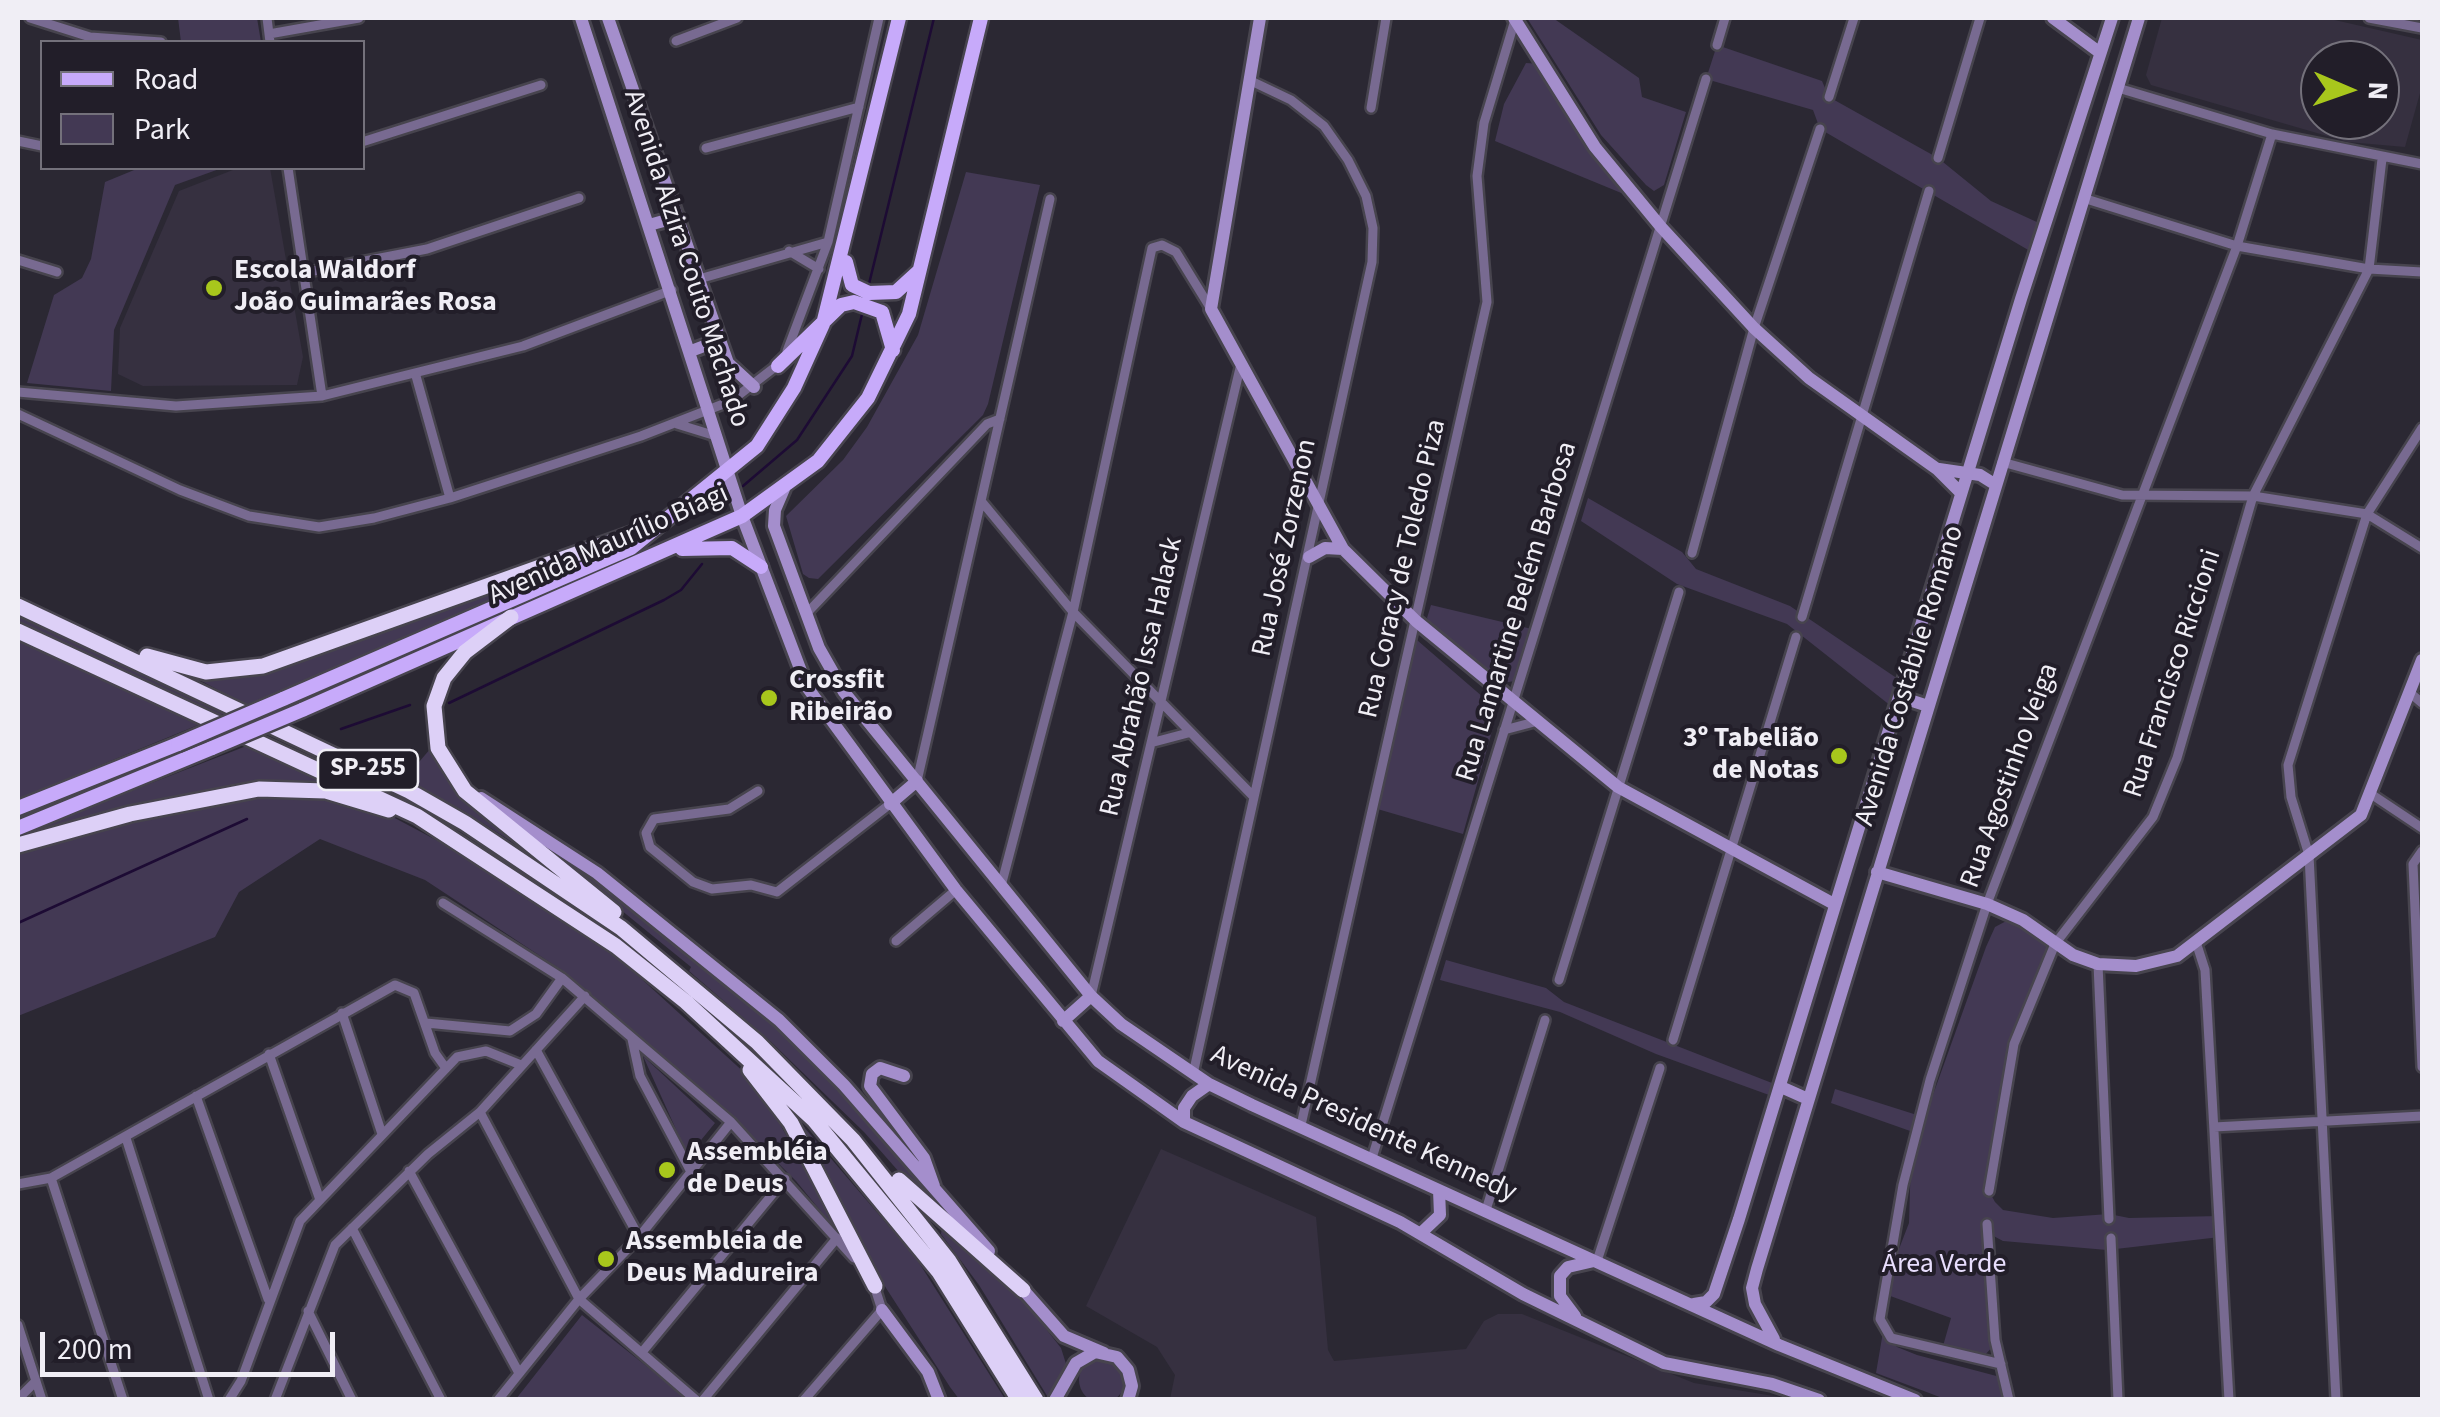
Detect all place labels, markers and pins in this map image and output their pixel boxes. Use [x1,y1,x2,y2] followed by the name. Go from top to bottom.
[234,255,497,321] place label: Escola Waldorf João Guimarães Rosa
[203,277,225,299] marker: Escola Waldorf João Guimarães Rosa
[789,665,893,731] place label: Crossfit Ribeirão
[758,687,780,709] marker: Crossfit Ribeirão
[1683,723,1819,789] place label: 3º Tabelião de Notas
[1828,745,1850,767] marker: 3º Tabelião de Notas
[687,1137,828,1203] place label: Assembléia de Deus
[656,1159,678,1181] marker: Assembléia de Deus
[626,1226,818,1292] place label: Assembleia de Deus Madureira
[595,1248,617,1270] marker: Assembleia de Deus Madureira

